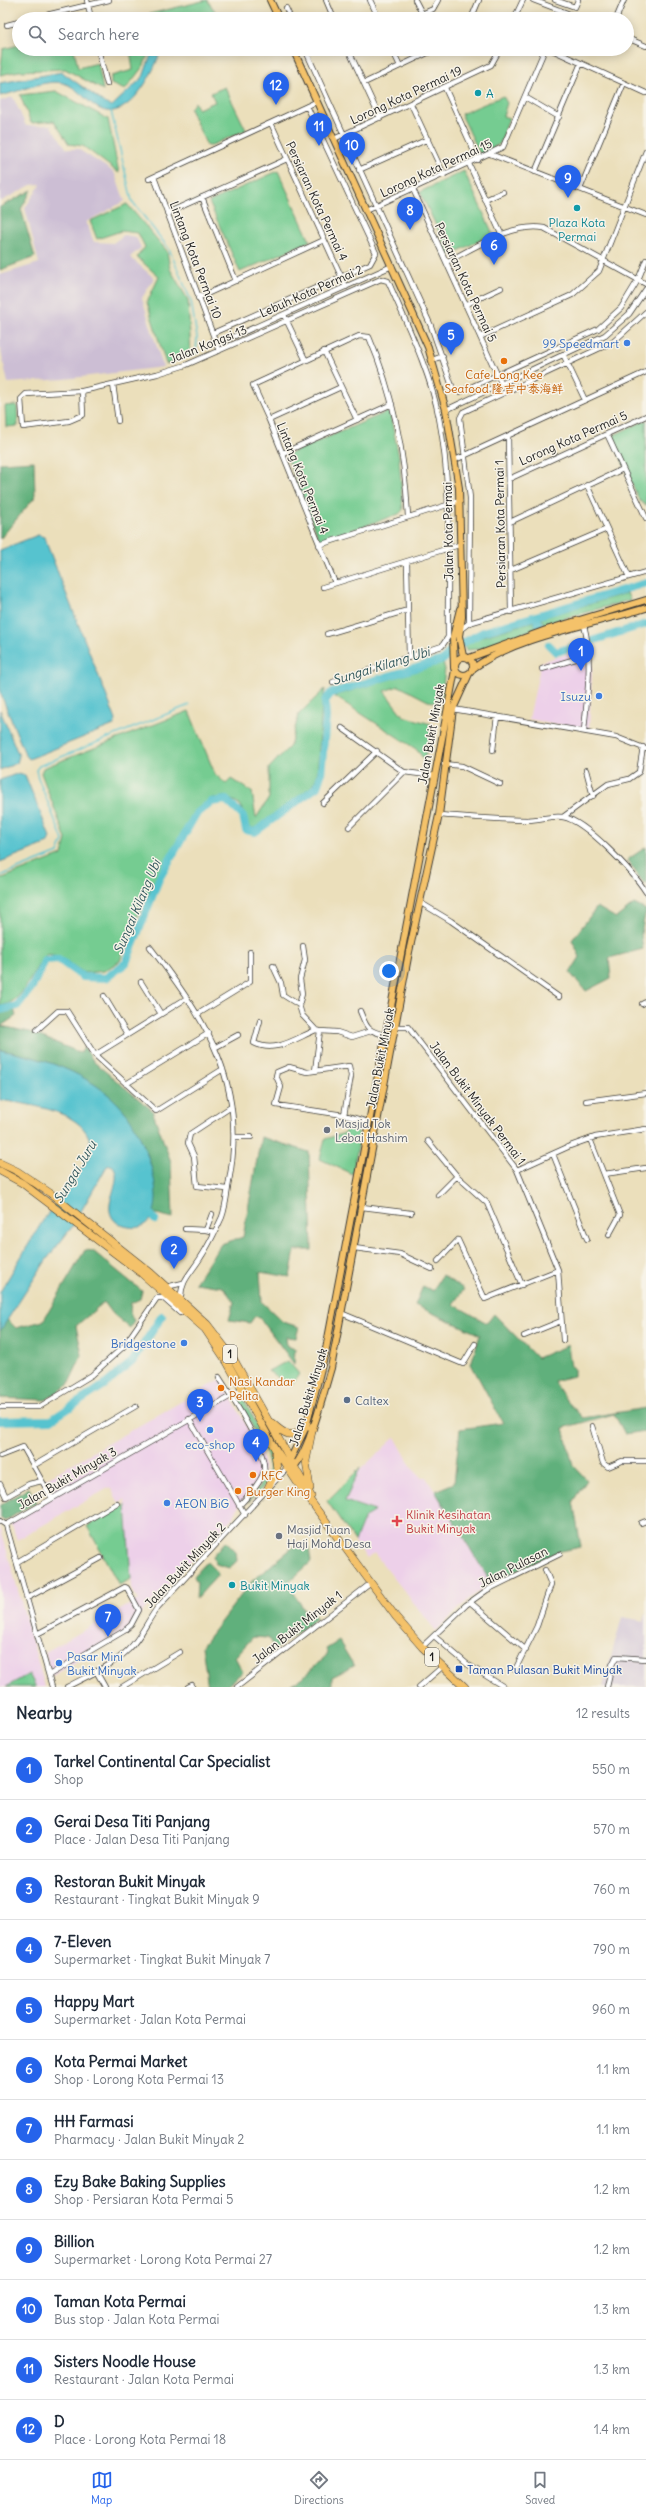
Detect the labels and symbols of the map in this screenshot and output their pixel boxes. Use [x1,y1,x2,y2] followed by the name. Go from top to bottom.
[348,62,464,127] street label: Lorong Kota Permai 19
[263,72,289,105] pin: 12
[486,86,494,101] place label: A
[473,88,483,98] marker: A
[306,113,332,146] pin: 11
[339,132,365,165] pin: 10
[378,135,494,200] street label: Lorong Kota Permai 15
[283,139,351,263] street label: Persiaran Kota Permai 4
[555,165,581,198] pin: 9
[397,197,423,230] pin: 8
[167,199,225,321] street label: Lintang Kota Permai 10
[572,203,582,213] marker: Plaza Kota Permai
[549,215,606,244] place label: Plaza Kota Permai
[432,220,500,344] street label: Persiaran Kota Permai 5
[481,232,507,265] pin: 6
[257,261,365,320] street label: Lebuh Kota Permai 2
[167,322,249,366] street label: Jalan Kongsi 13
[438,322,464,355] pin: 5
[543,336,619,351] place label: 99 Speedmart
[622,338,632,348] marker: 99 Speedmart
[499,356,509,366] marker: Cafe Long Kee Seafood 隆吉中泰海鲜
[444,367,564,396] place label: Cafe Long Kee Seafood 隆吉中泰海鲜
[517,407,629,469] street label: Lorong Kota Permai 5
[274,420,332,536] street label: Lintang Kota Permai 4
[491,460,509,588] street label: Persiaran Kota Permai 1
[440,482,456,580] street label: Jalan Kota Permai
[568,638,594,671] pin: 1
[330,642,434,689] water label: Sungai Kilang Ubi
[415,683,447,785] street label: Jalan Bukit Minyak
[561,689,591,704] place label: Isuzu
[594,691,604,701] marker: Isuzu
[109,855,165,957] water label: Sungai Kilang Ubi
[379,961,399,981] your location
[363,1007,397,1109] street label: Jalan Bukit Minyak
[427,1038,529,1168] street label: Jalan Bukit Minyak Permai 1
[335,1116,408,1145] place label: Masjid Tok Lebai Hashim
[322,1125,332,1135] marker: Masjid Tok Lebai Hashim
[50,1136,101,1206] water label: Sungai Juru
[161,1236,187,1269] pin: 2
[111,1336,176,1351] place label: Bridgestone
[179,1338,189,1348] marker: Bridgestone
[223,1345,237,1363] road number: 1
[286,1346,330,1448] street label: Jalan Bukit Minyak
[229,1374,295,1403] place label: Nasi Kandar Pelita
[216,1383,226,1393] marker: Nasi Kandar Pelita
[187,1389,213,1422] pin: 3
[355,1393,389,1408] place label: Caltex
[342,1395,352,1405] marker: Caltex
[205,1425,215,1435] marker: eco-shop
[243,1429,269,1462] pin: 4
[185,1437,235,1452] place label: eco-shop
[15,1444,119,1512] street label: Jalan Bukit Minyak 3
[261,1468,283,1483] place label: KFC
[248,1470,258,1480] marker: KFC
[246,1484,310,1499] place label: Burger King
[233,1486,243,1496] marker: Burger King
[175,1496,230,1511] place label: AEON BiG
[162,1498,172,1508] marker: AEON BiG
[406,1507,491,1536] place label: Klinik Kesihatan Bukit Minyak
[391,1515,403,1527] marker: Klinik Kesihatan Bukit Minyak
[142,1519,229,1611] street label: Jalan Bukit Minyak 2
[287,1522,371,1551] place label: Masjid Tuan Haji Mohd Desa
[274,1531,284,1541] marker: Masjid Tuan Haji Mohd Desa
[476,1543,550,1591] street label: Jalan Pulasan
[240,1578,310,1593] place label: Bukit Minyak
[227,1580,237,1590] marker: Bukit Minyak
[249,1587,345,1667] street label: Jalan Bukit Minyak 1
[95,1604,121,1637] pin: 7
[425,1648,439,1666] road number: 1
[67,1649,137,1678] place label: Pasar Mini Bukit Minyak
[54,1658,64,1668] marker: Pasar Mini Bukit Minyak
[467,1662,622,1677] place label: Taman Pulasan Bukit Minyak
[454,1664,464,1674] marker: Taman Pulasan Bukit Minyak

